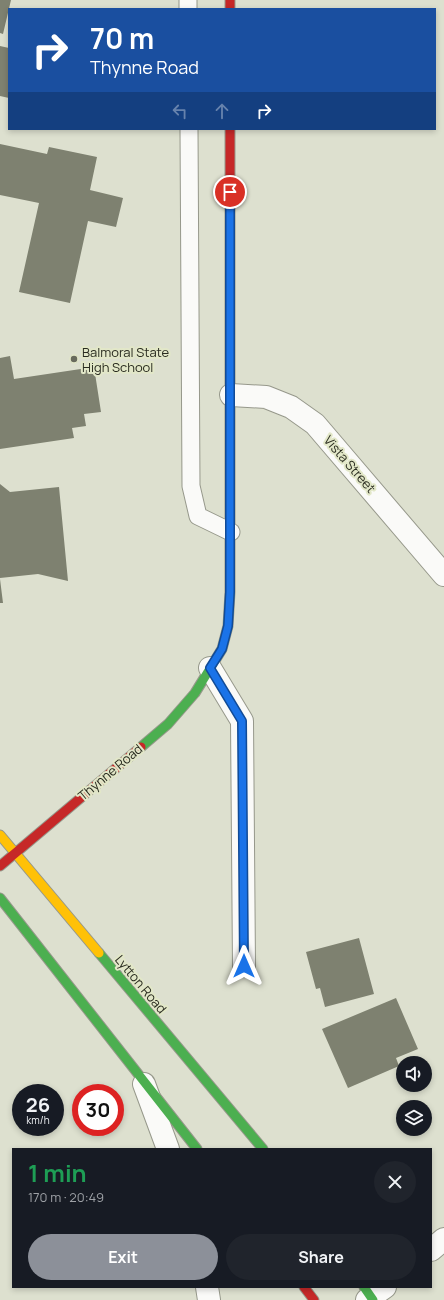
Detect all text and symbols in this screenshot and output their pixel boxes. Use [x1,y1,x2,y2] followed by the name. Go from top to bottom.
[90,19,154,57] text: 70 m
[24,24,76,76] icon: right
[90,55,199,79] text: Thynne Road
[169,100,191,122] icon: left
[211,100,233,122] icon: ahead
[253,100,275,122] icon: right
[213,175,247,209] pin
[219,181,241,203] icon: arrive
[82,343,170,376] place label: Balmoral State High School
[69,354,79,364] marker: Balmoral State High School
[320,431,380,497] street label: Vista Street
[74,740,146,804] street label: Thynne Road
[223,945,265,987] position arrow
[111,951,171,1017] street label: Lytton Road
[396,1056,432,1136] map controls
[396,1056,432,1092] button: sound
[72,1084,124,1136] speed limit sign: 30
[26,1091,50,1118] text: 26
[396,1100,432,1136] button: layers
[26,1113,50,1127] text: km/h
[28,1156,87,1189] text: 1 min
[374,1161,416,1203] button: close
[28,1188,104,1206] text: 170 m · 20:49
[28,1234,218,1280] button: Exit
[226,1234,416,1280] button: Share

